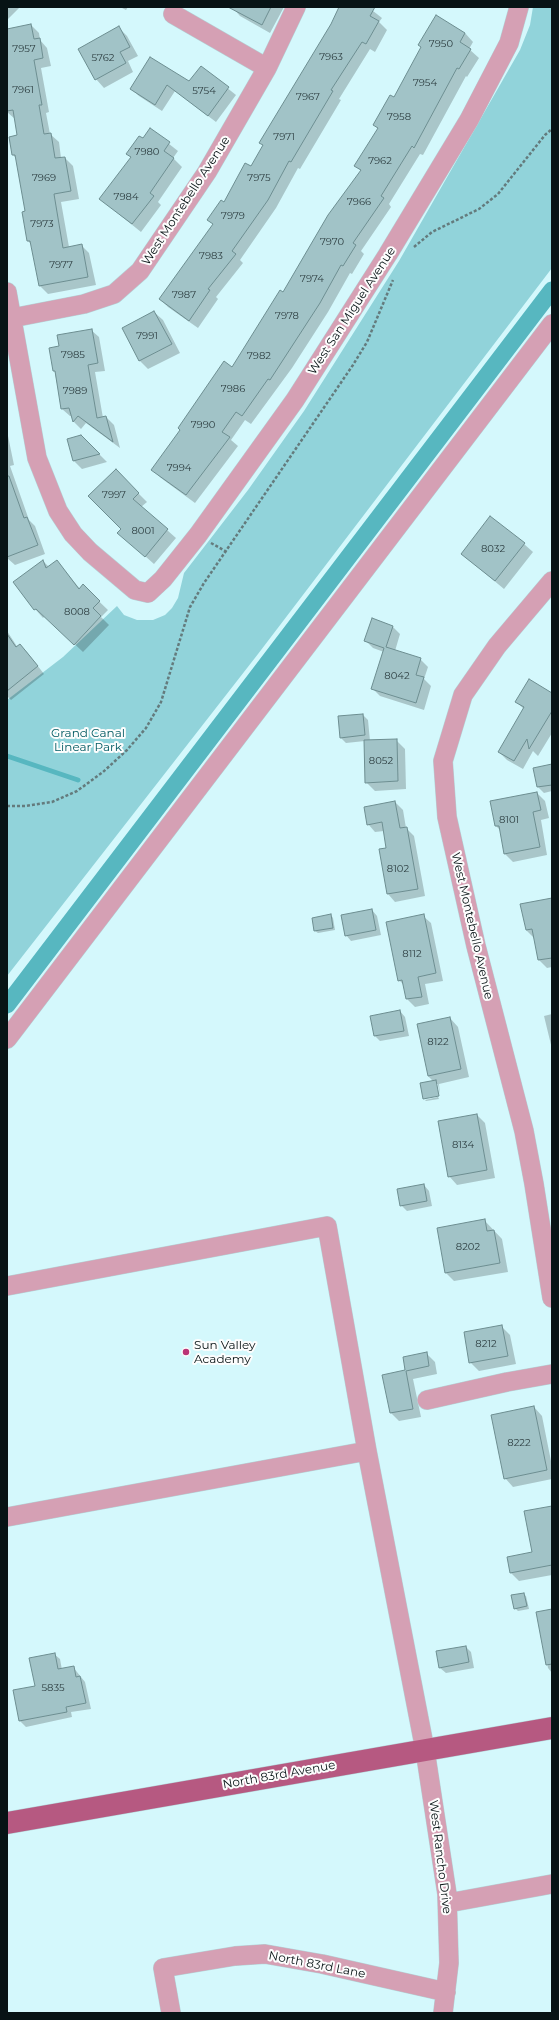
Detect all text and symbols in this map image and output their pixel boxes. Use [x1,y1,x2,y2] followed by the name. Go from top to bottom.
[429,38,453,50] house number: 7950
[12,43,36,55] house number: 7957
[319,51,343,63] house number: 7963
[92,52,114,64] house number: 5762
[413,77,437,89] house number: 7954
[12,84,34,96] house number: 7961
[192,85,216,97] house number: 5754
[296,91,320,103] house number: 7967
[387,111,411,123] house number: 7958
[273,131,295,143] house number: 7971
[139,134,233,268] street label: West Montebello Avenue
[135,146,159,158] house number: 7980
[368,155,392,167] house number: 7962
[32,172,56,184] house number: 7969
[247,172,271,184] house number: 7975
[114,191,138,203] house number: 7984
[347,196,371,208] house number: 7966
[221,210,245,222] house number: 7979
[30,218,54,230] house number: 7973
[320,236,344,248] house number: 7970
[305,244,399,378] street label: West San Miguel Avenue
[199,250,223,262] house number: 7983
[49,259,73,271] house number: 7977
[300,273,324,285] house number: 7974
[172,289,196,301] house number: 7987
[275,310,299,322] house number: 7978
[136,330,158,342] house number: 7991
[61,349,85,361] house number: 7985
[247,350,271,362] house number: 7982
[221,383,245,395] house number: 7986
[63,385,87,397] house number: 7989
[191,419,215,431] house number: 7990
[167,462,191,474] house number: 7994
[102,489,126,501] house number: 7997
[131,525,155,537] house number: 8001
[481,543,505,555] house number: 8032
[64,606,90,618] house number: 8008
[384,670,410,682] house number: 8042
[51,726,125,754] park label: Grand Canal Linear Park
[369,755,393,767] house number: 8052
[499,814,519,826] house number: 8101
[448,851,496,1001] street label: West Montebello Avenue
[387,863,409,875] house number: 8102
[402,948,422,960] house number: 8112
[427,1036,449,1048] house number: 8122
[452,1139,474,1151] house number: 8134
[456,1241,480,1253] house number: 8202
[194,1338,256,1366] place label: Sun Valley Academy
[475,1338,497,1350] house number: 8212
[181,1347,191,1357] marker: Sun Valley Academy
[507,1437,531,1449] house number: 8222
[41,1682,65,1694] house number: 5835
[222,1758,336,1792] street label: North 83rd Avenue
[426,1799,454,1915] street label: West Rancho Drive
[267,1949,367,1981] street label: North 83rd Lane

